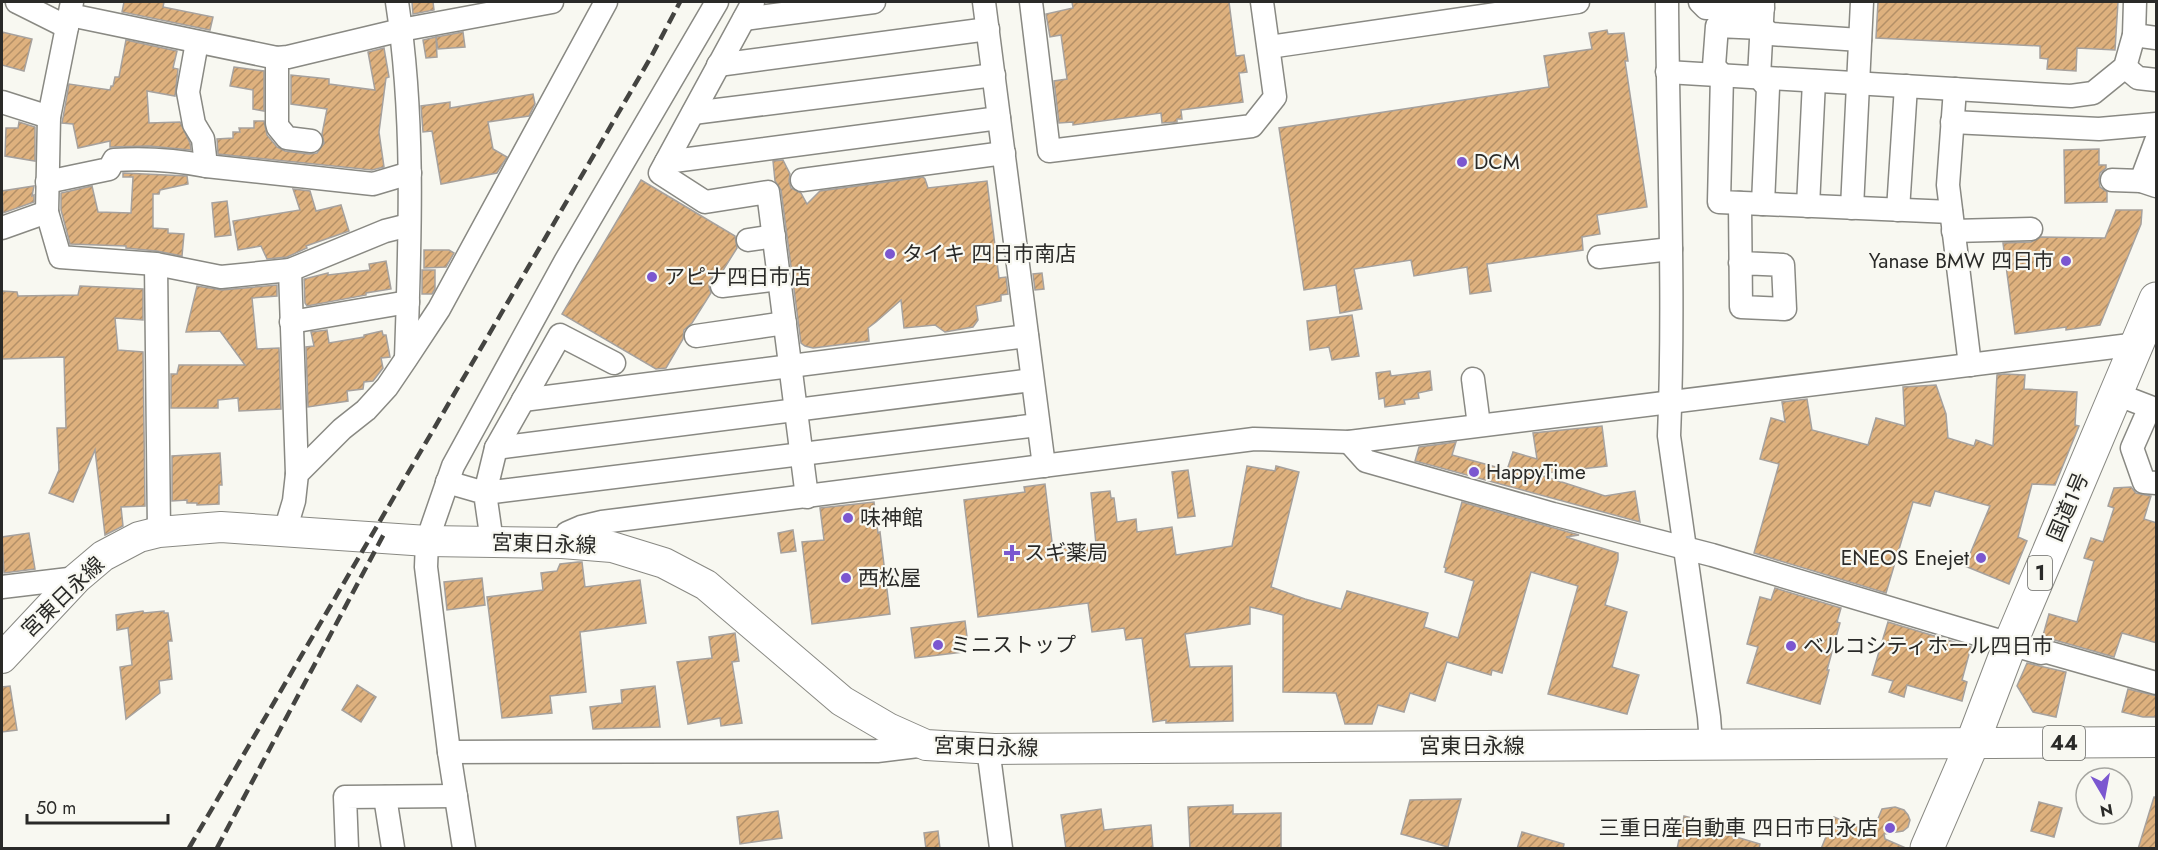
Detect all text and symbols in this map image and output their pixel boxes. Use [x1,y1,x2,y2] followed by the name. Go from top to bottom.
[1474,147,1520,177] place label: DCM
[1455,155,1469,169] marker: DCM
[902,239,1076,269] place label: タイキ 四日市南店
[1869,246,2054,276] place label: Yanase BMW 四日市
[883,247,897,261] marker: タイキ 四日市南店
[2059,254,2073,268] marker: Yanase BMW 四日市
[664,262,811,292] place label: アピナ四日市店
[645,270,659,284] marker: アピナ四日市店
[1486,457,1586,487] place label: HappyTime
[1467,465,1481,479] marker: HappyTime
[2040,468,2096,546] street label: 国道1号
[860,503,923,533] place label: 味神館
[841,511,855,525] marker: 味神館
[491,527,597,561] street label: 宮東日永線
[1024,538,1108,568] place label: スギ薬局
[1841,543,1969,573] place label: ENEOS Enejet
[1005,546,1019,560] marker: スギ薬局
[15,550,111,644] street label: 宮東日永線
[1974,551,1988,565] marker: ENEOS Enejet
[2028,556,2052,590] road number: 1
[858,563,921,593] place label: 西松屋
[839,571,853,585] marker: 西松屋
[950,630,1076,660] place label: ミニストップ
[1803,631,2053,661] place label: ベルコシティホール四日市
[931,638,945,652] marker: ミニストップ
[1784,639,1798,653] marker: ベルコシティホール四日市
[2043,726,2085,760] road number: 44
[933,730,1039,764] street label: 宮東日永線
[1420,731,1525,761] street label: 宮東日永線
[2074,766,2134,826] north arrow
[27,787,168,825] scale bar
[36,795,76,821] text: 50 m
[2098,798,2115,823] text: N
[1599,813,1878,843] place label: 三重日産自動車 四日市日永店
[1883,821,1897,835] marker: 三重日産自動車 四日市日永店

